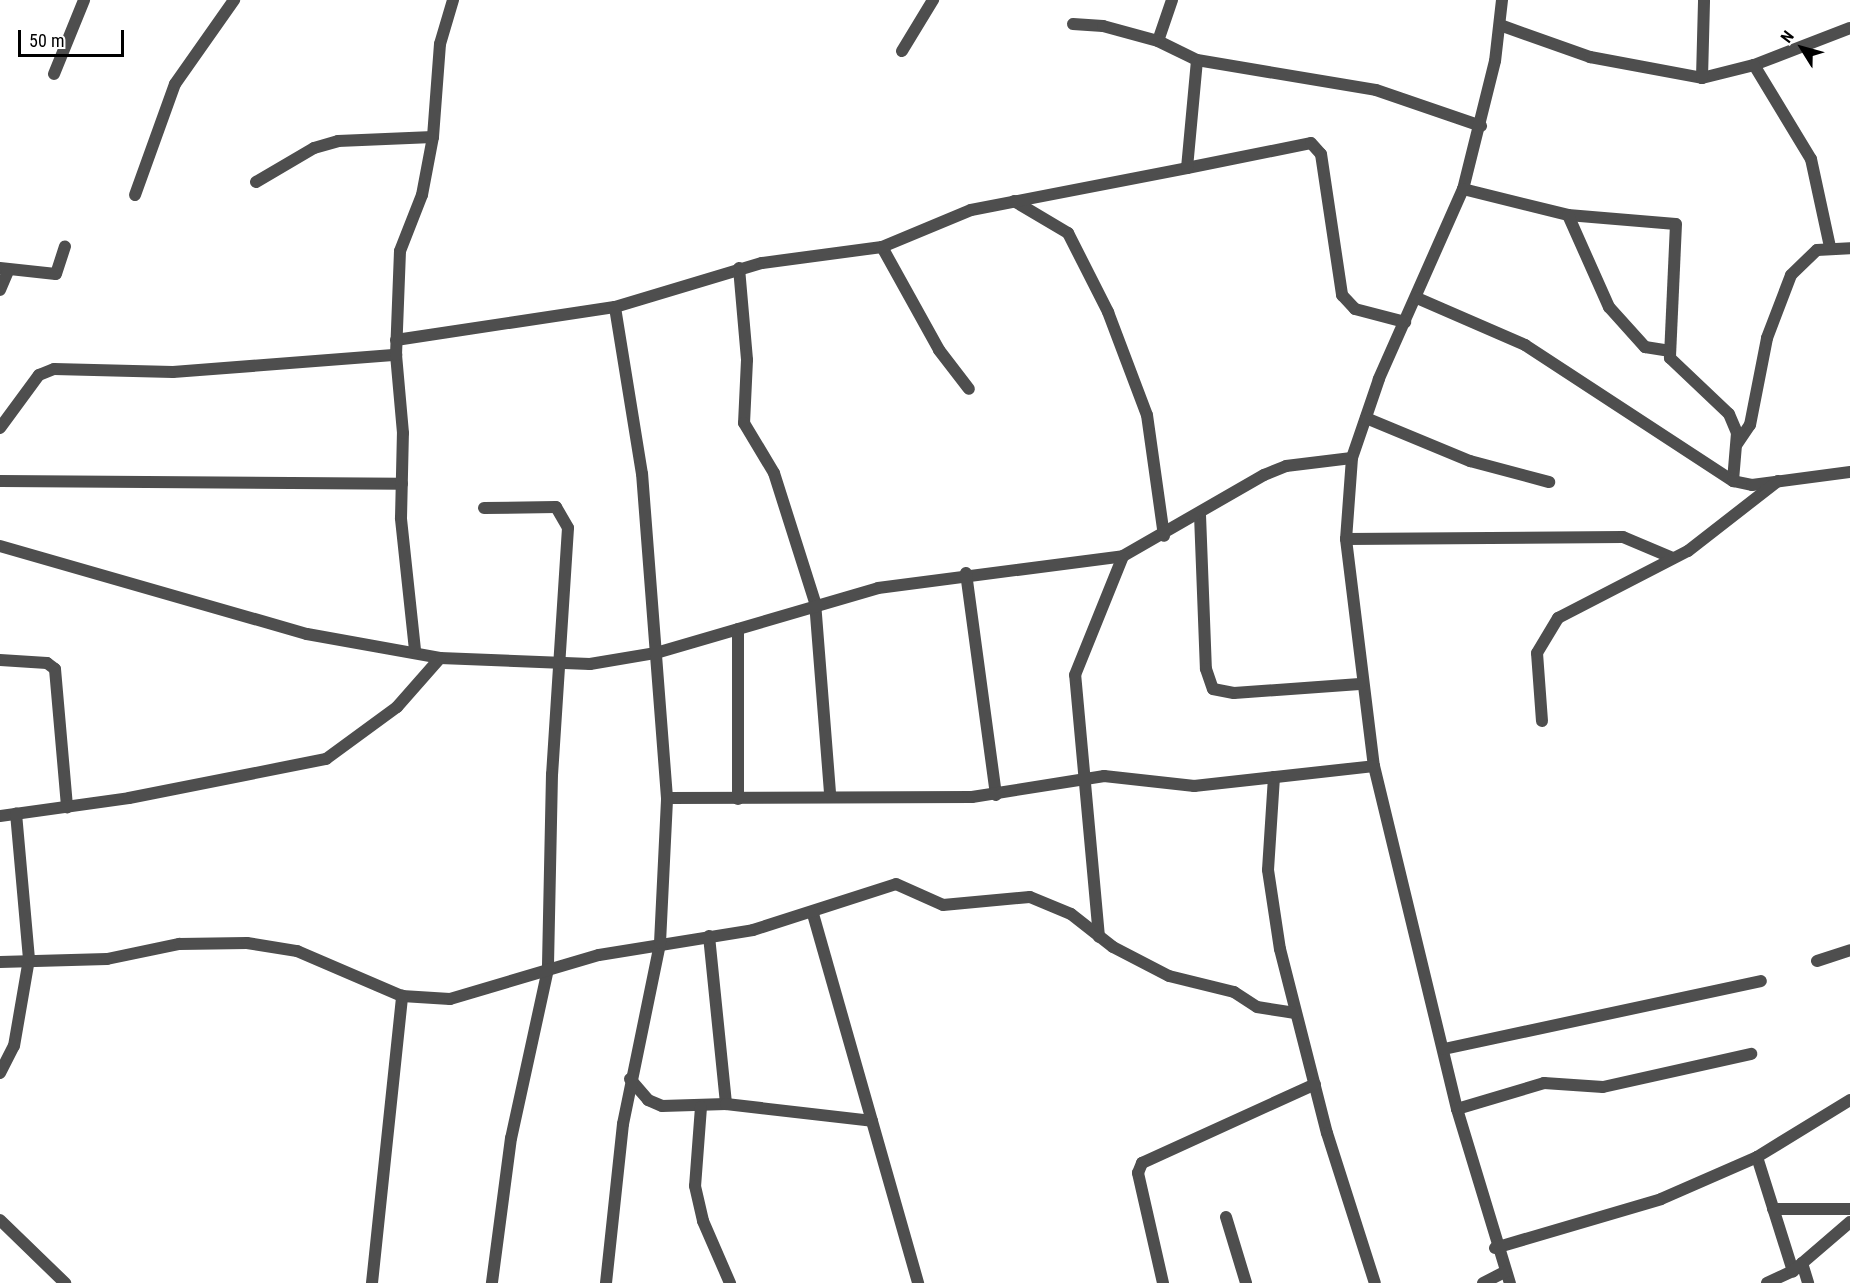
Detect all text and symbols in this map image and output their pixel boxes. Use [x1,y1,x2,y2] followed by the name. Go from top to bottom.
[21,18,128,56] scale bar
[1772,18,1832,78] north arrow
[1777,27,1798,47] text: N
[29,30,64,51] text: 50 m

